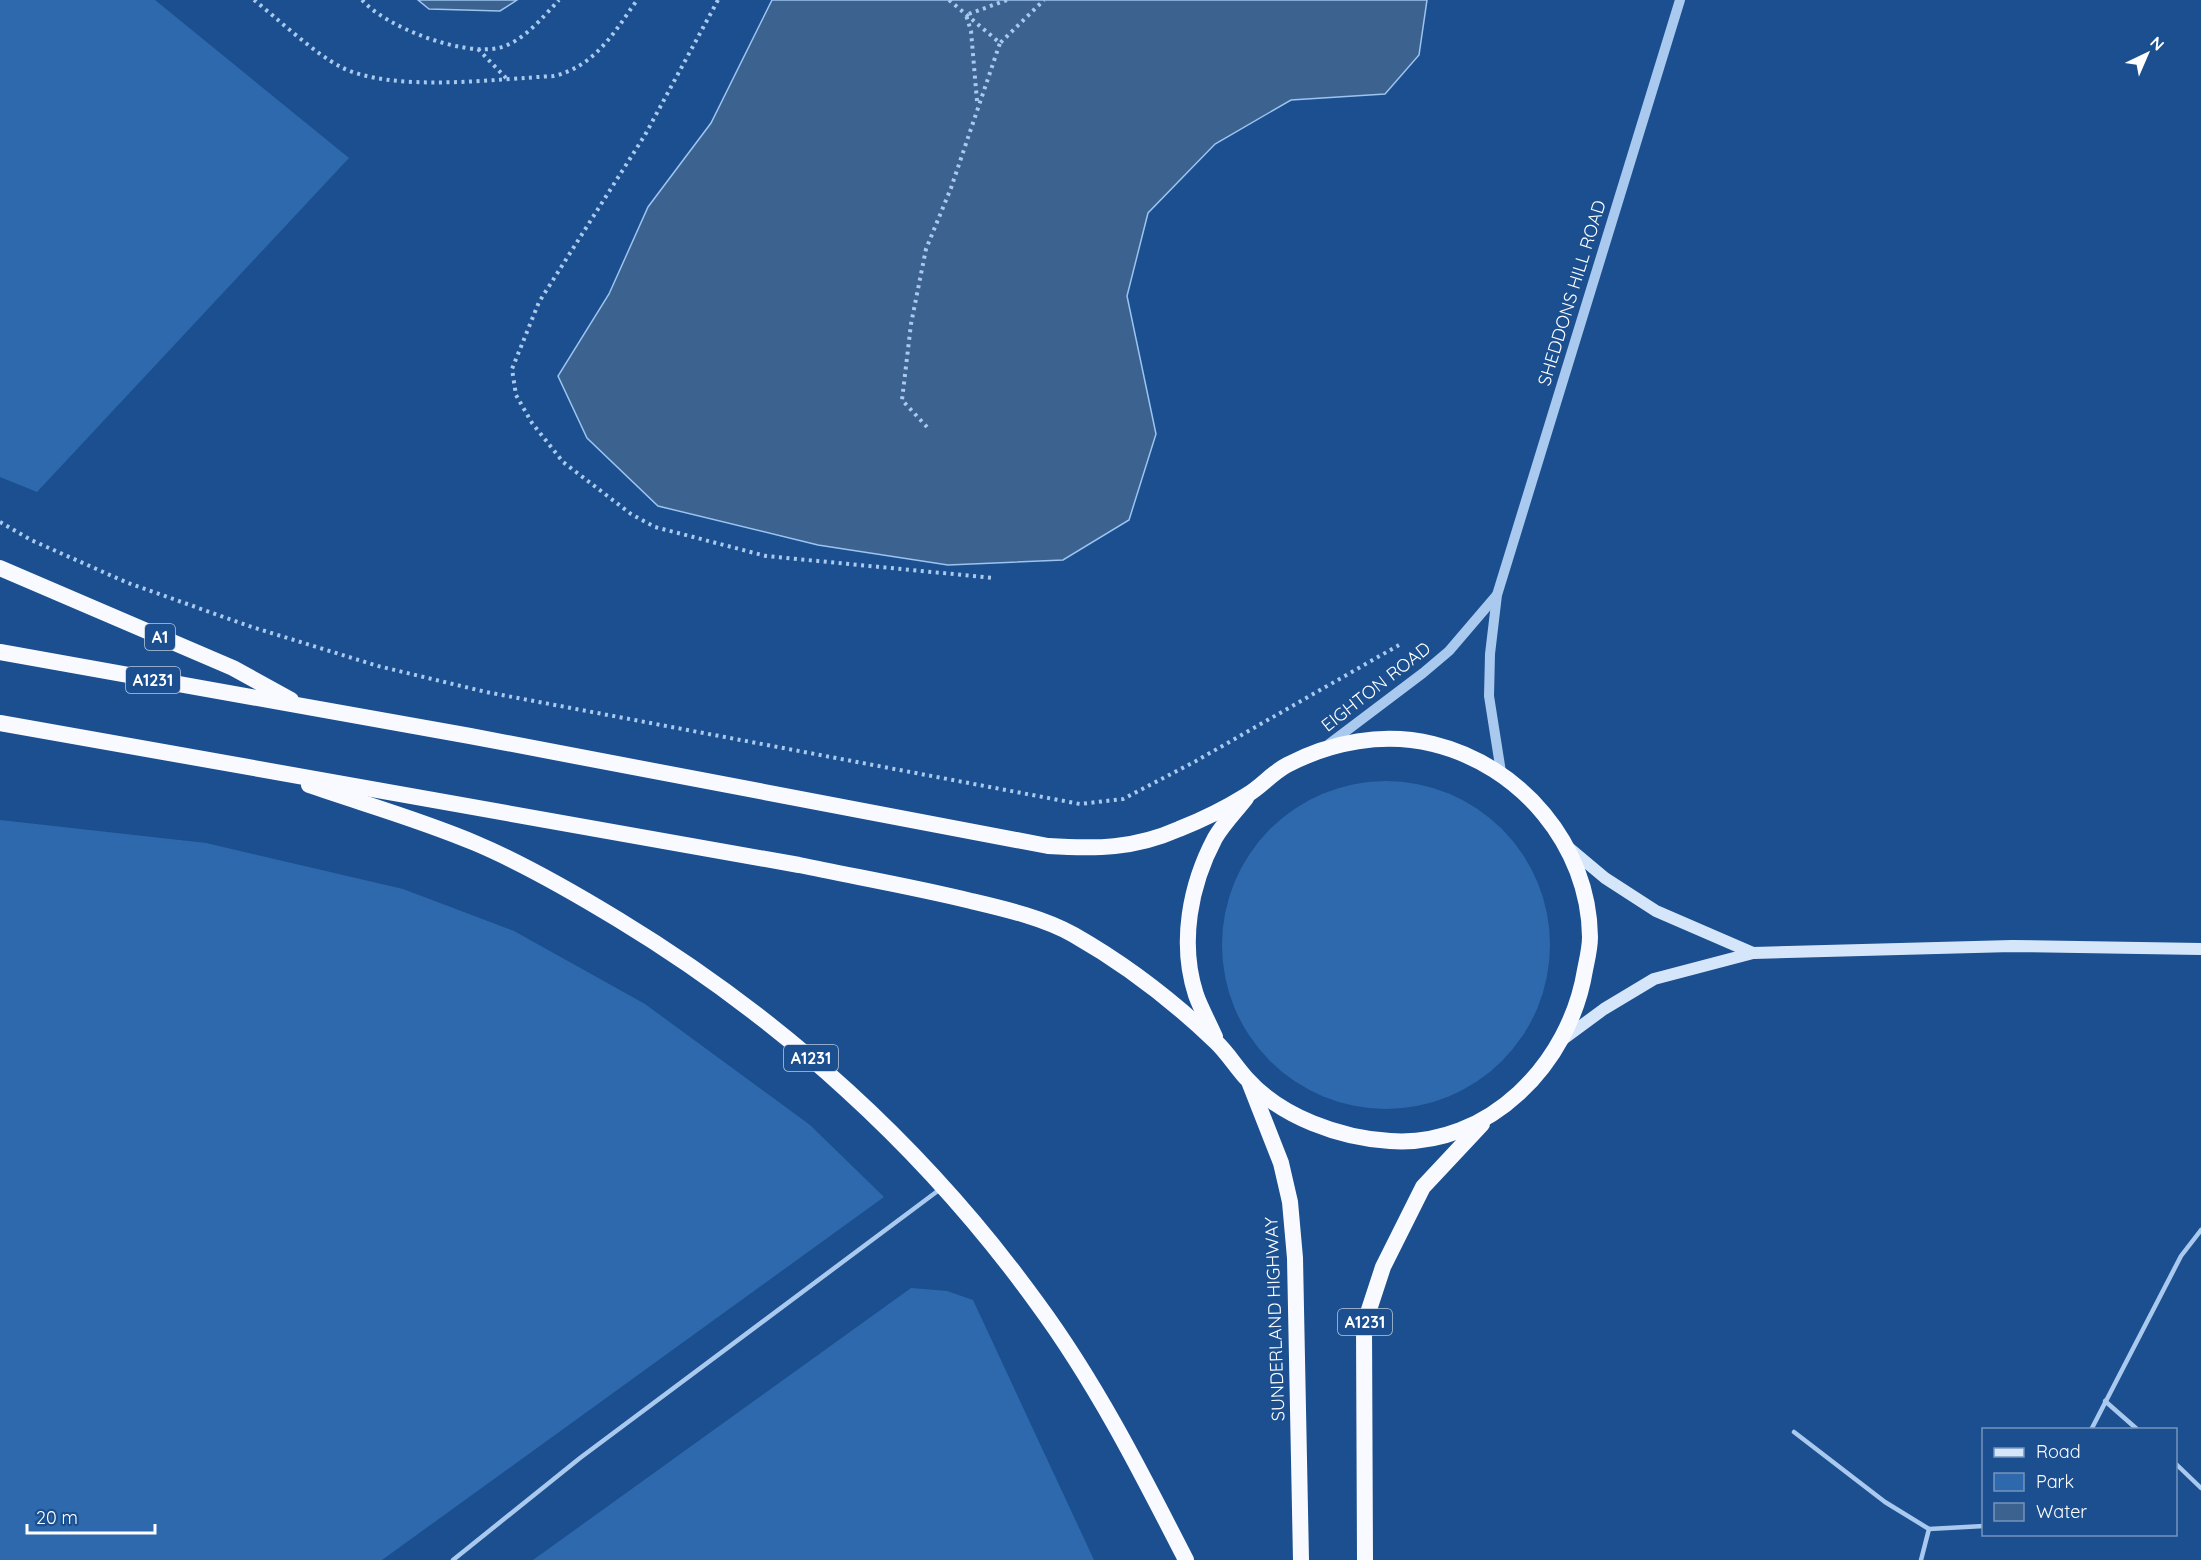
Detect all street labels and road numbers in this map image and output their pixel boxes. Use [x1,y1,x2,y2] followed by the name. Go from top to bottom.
[1532,197,1611,388] street label: SHEDDONS HILL ROAD
[145,624,175,650] road number: A1
[1316,637,1435,737] street label: EIGHTON ROAD
[126,667,180,693] road number: A1231
[784,1045,838,1071] road number: A1231
[1259,1217,1290,1422] street label: SUNDERLAND HIGHWAY
[1338,1309,1392,1335] road number: A1231

